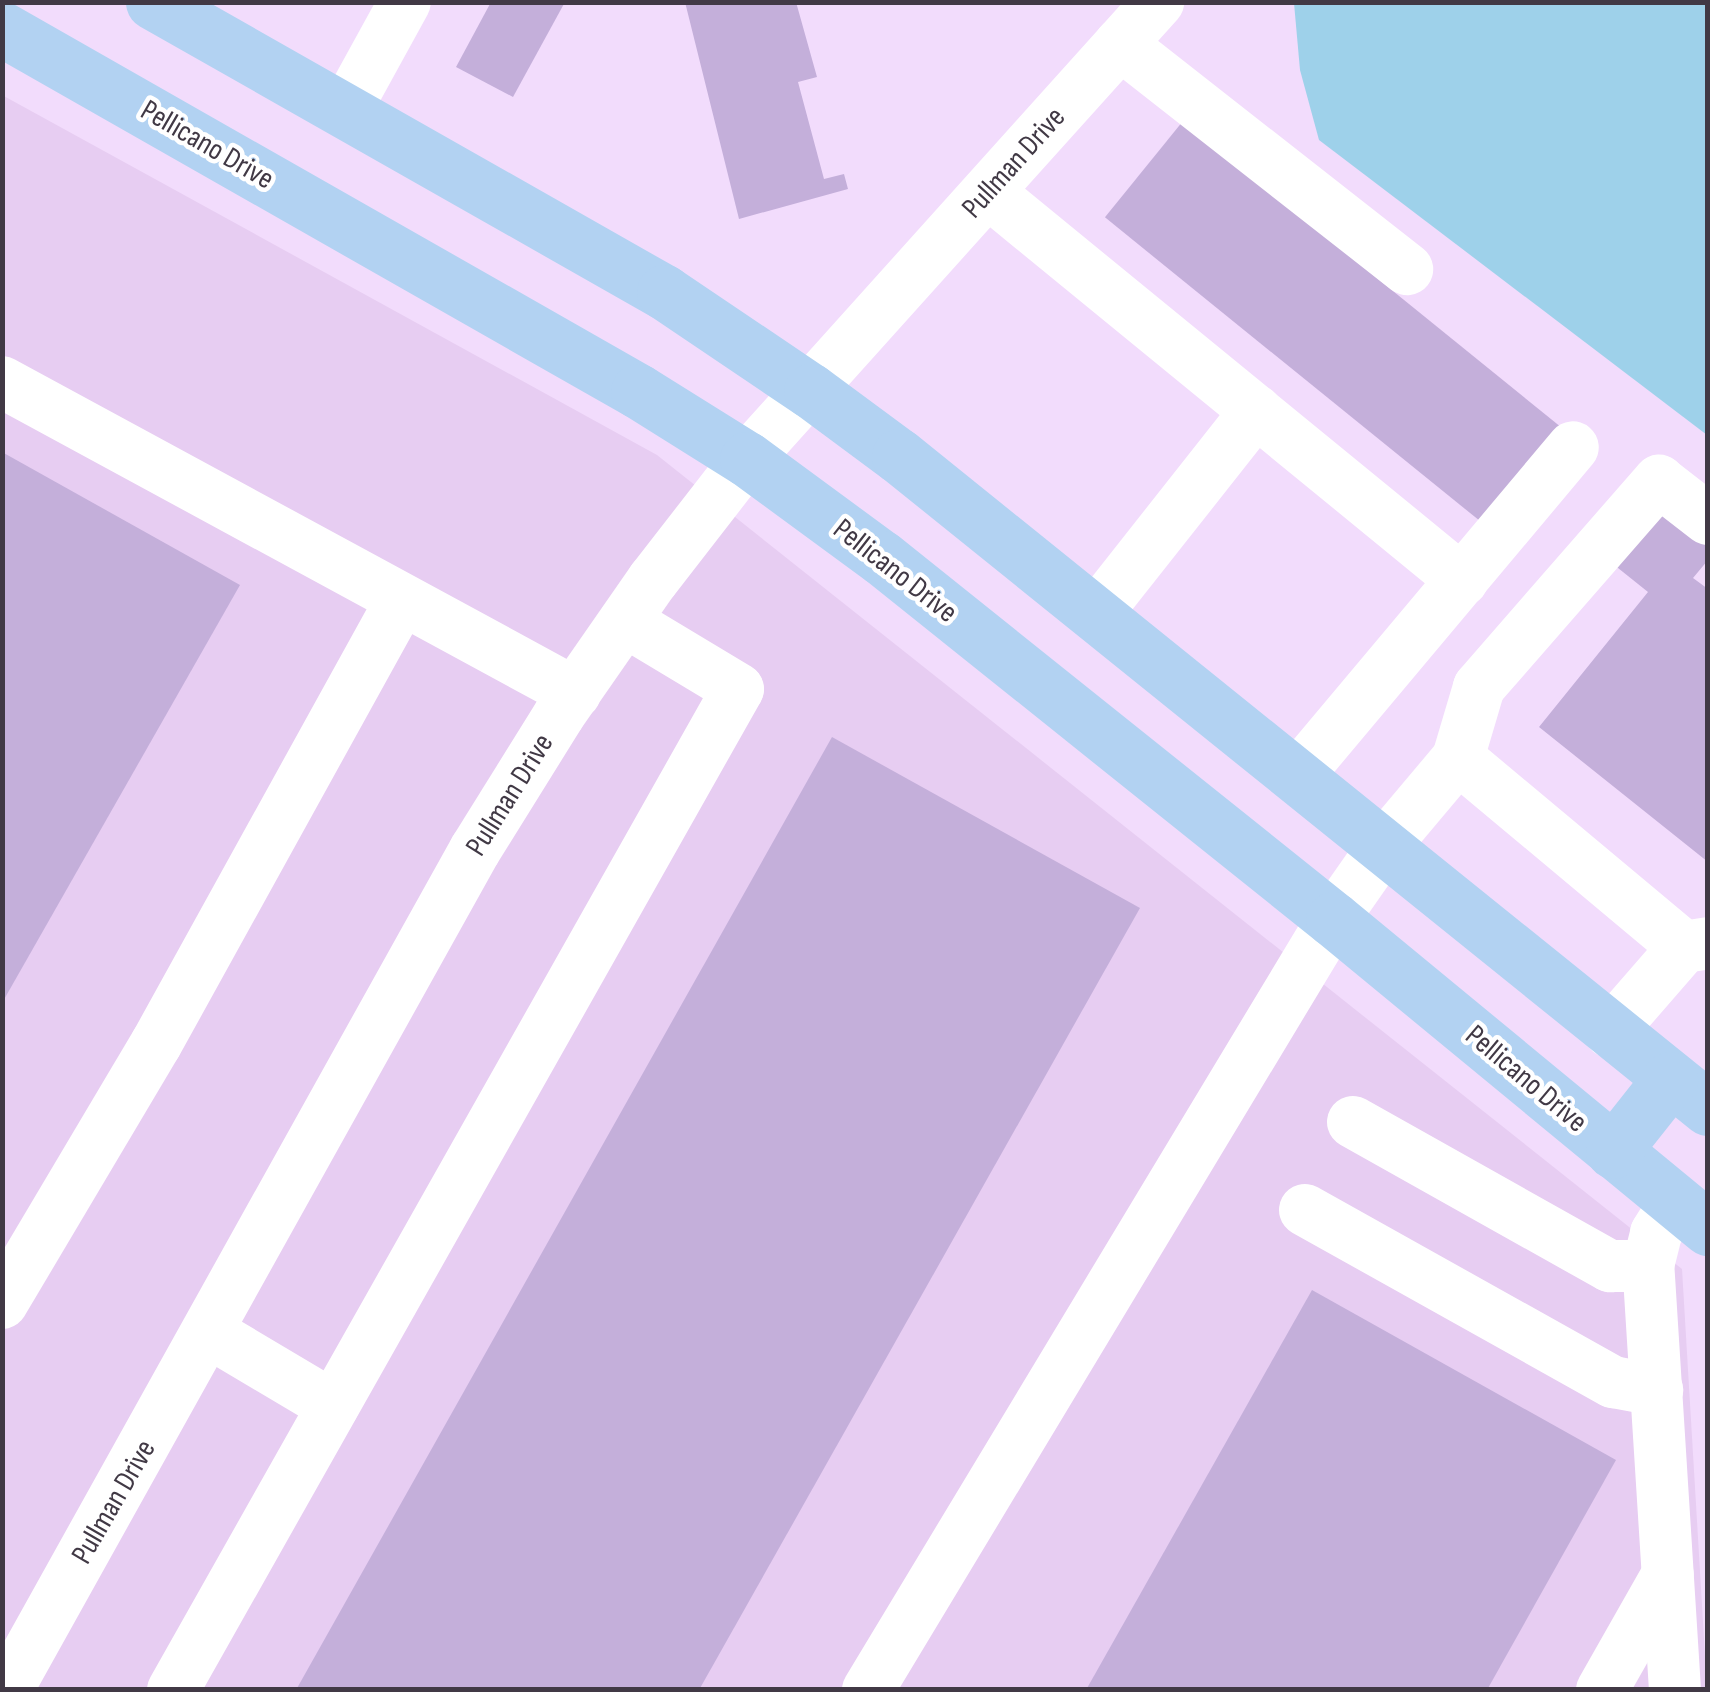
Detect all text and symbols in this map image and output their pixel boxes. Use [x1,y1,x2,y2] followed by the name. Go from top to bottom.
[134,92,280,198] street label: Pellicano Drive
[955,100,1073,226] street label: Pullman Drive
[826,511,964,631] street label: Pellicano Drive
[458,727,562,863] street label: Pullman Drive
[1458,1018,1594,1140] street label: Pellicano Drive
[64,1434,164,1570] street label: Pullman Drive

